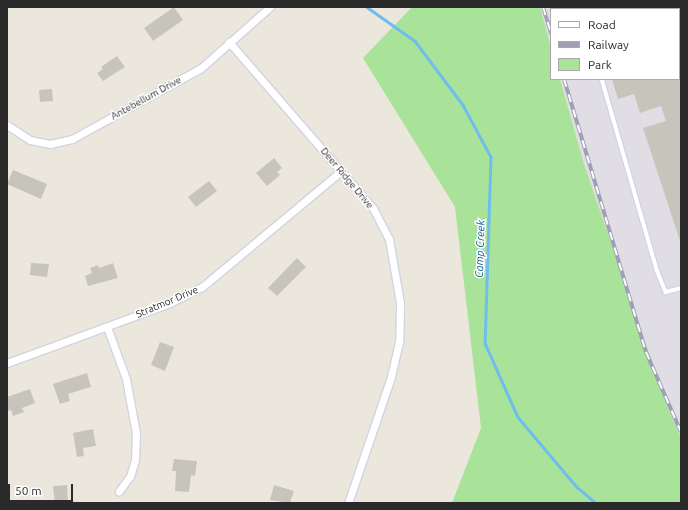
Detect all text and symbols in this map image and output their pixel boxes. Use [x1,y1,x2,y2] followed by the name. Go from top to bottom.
[550,8,680,80] legend
[588,18,616,31] text: Road
[588,38,629,51] text: Railway
[588,58,612,71] text: Park
[109,74,183,122] street label: Antebellum Drive
[318,145,376,211] street label: Deer Ridge Drive
[472,220,488,278] water label: Camp Creek
[134,284,200,320] street label: Stratmor Drive
[10,476,75,502] scale bar
[15,484,42,497] text: 50 m

